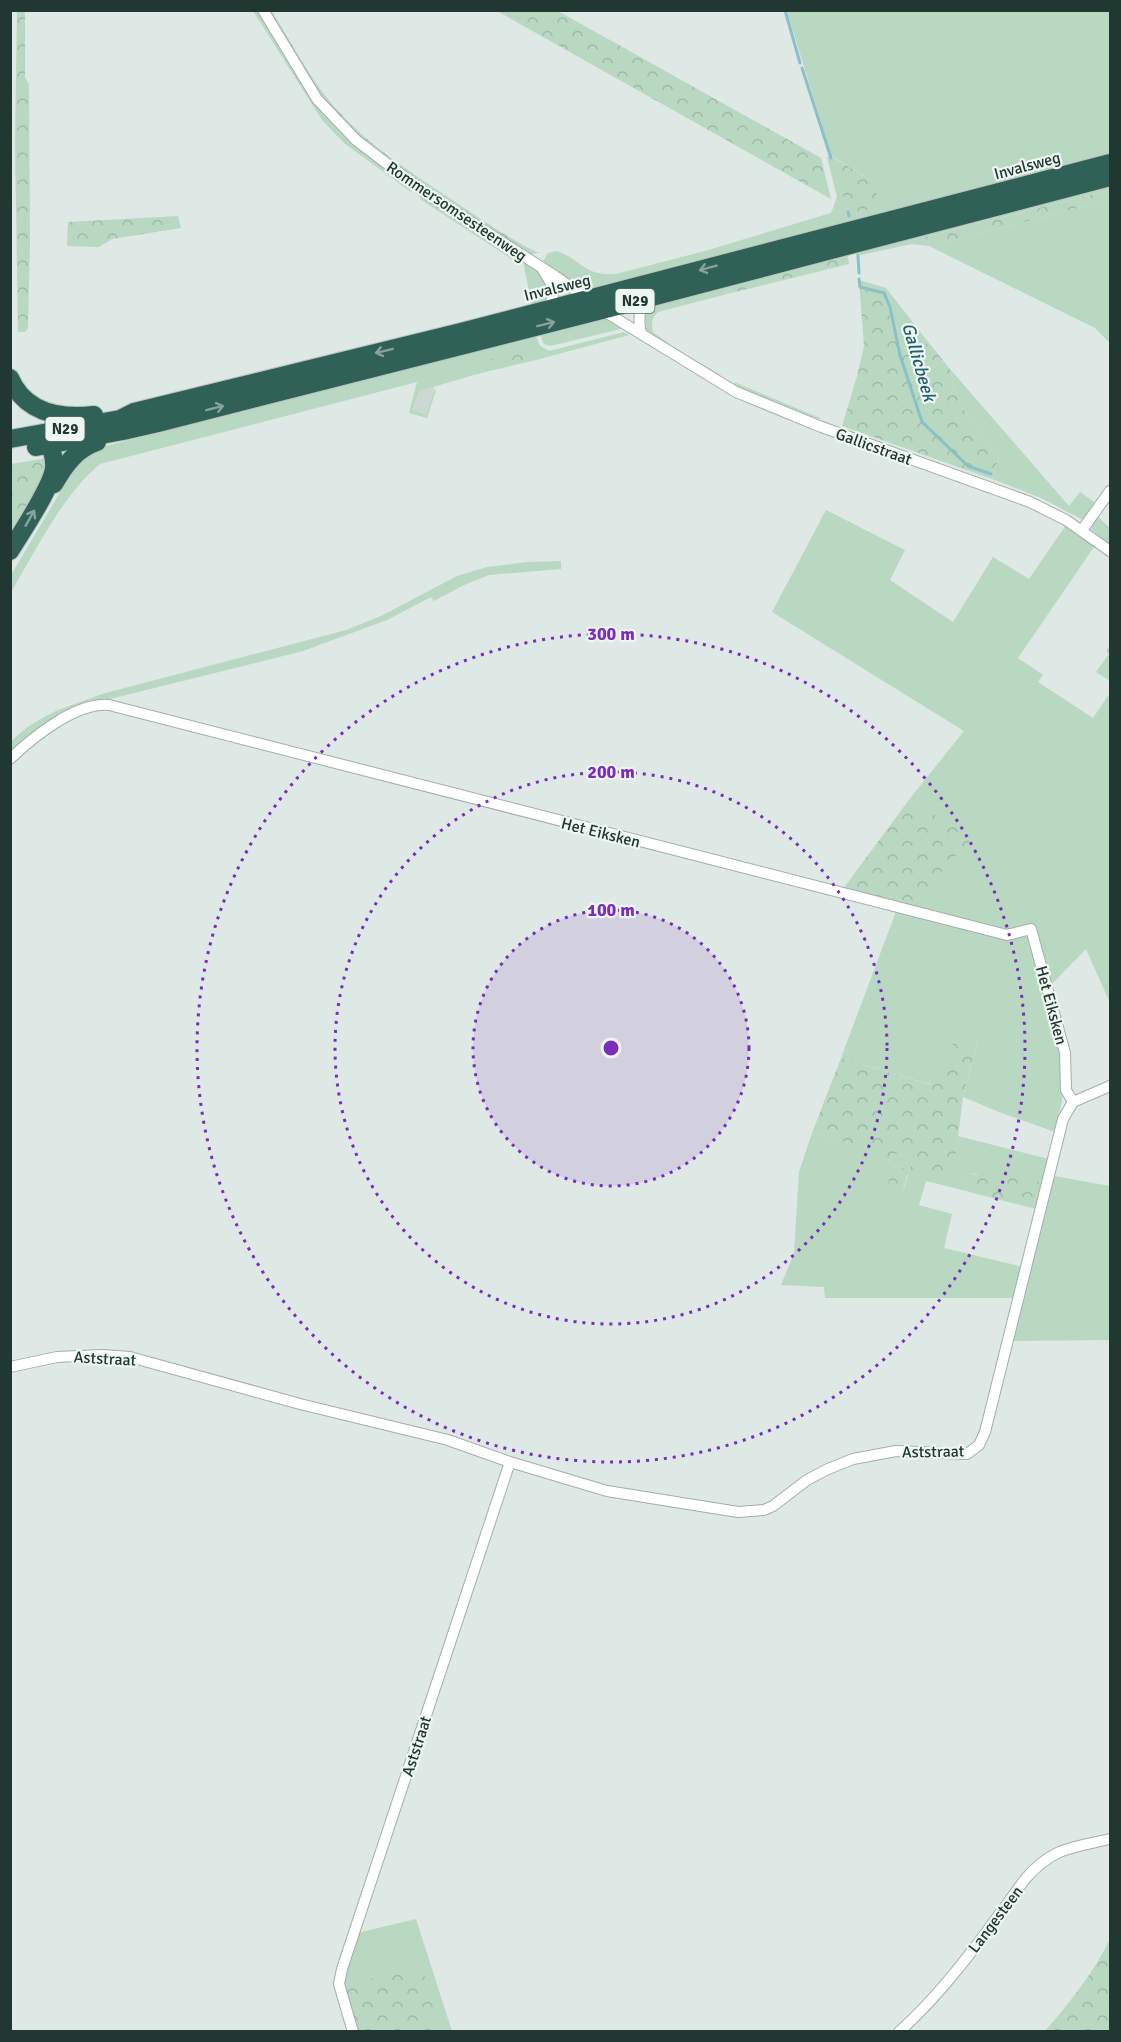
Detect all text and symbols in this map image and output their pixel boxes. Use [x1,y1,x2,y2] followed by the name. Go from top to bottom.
[992,147,1063,184] street label: Invalsweg
[382,157,530,266] street label: Rommersomsesteenweg
[699,263,718,274] one-way arrow
[522,270,593,306] street label: Invalsweg
[616,289,654,313] road number: N29
[536,318,555,330] one-way arrow
[897,320,941,406] water label: Gallicbeek
[374,346,393,358] one-way arrow
[205,402,224,414] one-way arrow
[46,417,84,441] road number: N29
[833,424,915,470] street label: Gallicstraat
[24,510,36,527] one-way arrow
[587,623,635,645] text: 300 m
[587,761,635,783] text: 200 m
[559,813,642,852] street label: Het Eiksken
[587,899,635,921] text: 100 m
[1031,964,1071,1047] street label: Het Eiksken
[601,1038,621,1058] centre of rings
[73,1347,137,1371] street label: Aststraat
[902,1441,965,1463] street label: Aststraat
[398,1713,436,1779] street label: Aststraat
[964,1882,1027,1957] street label: Langesteen

